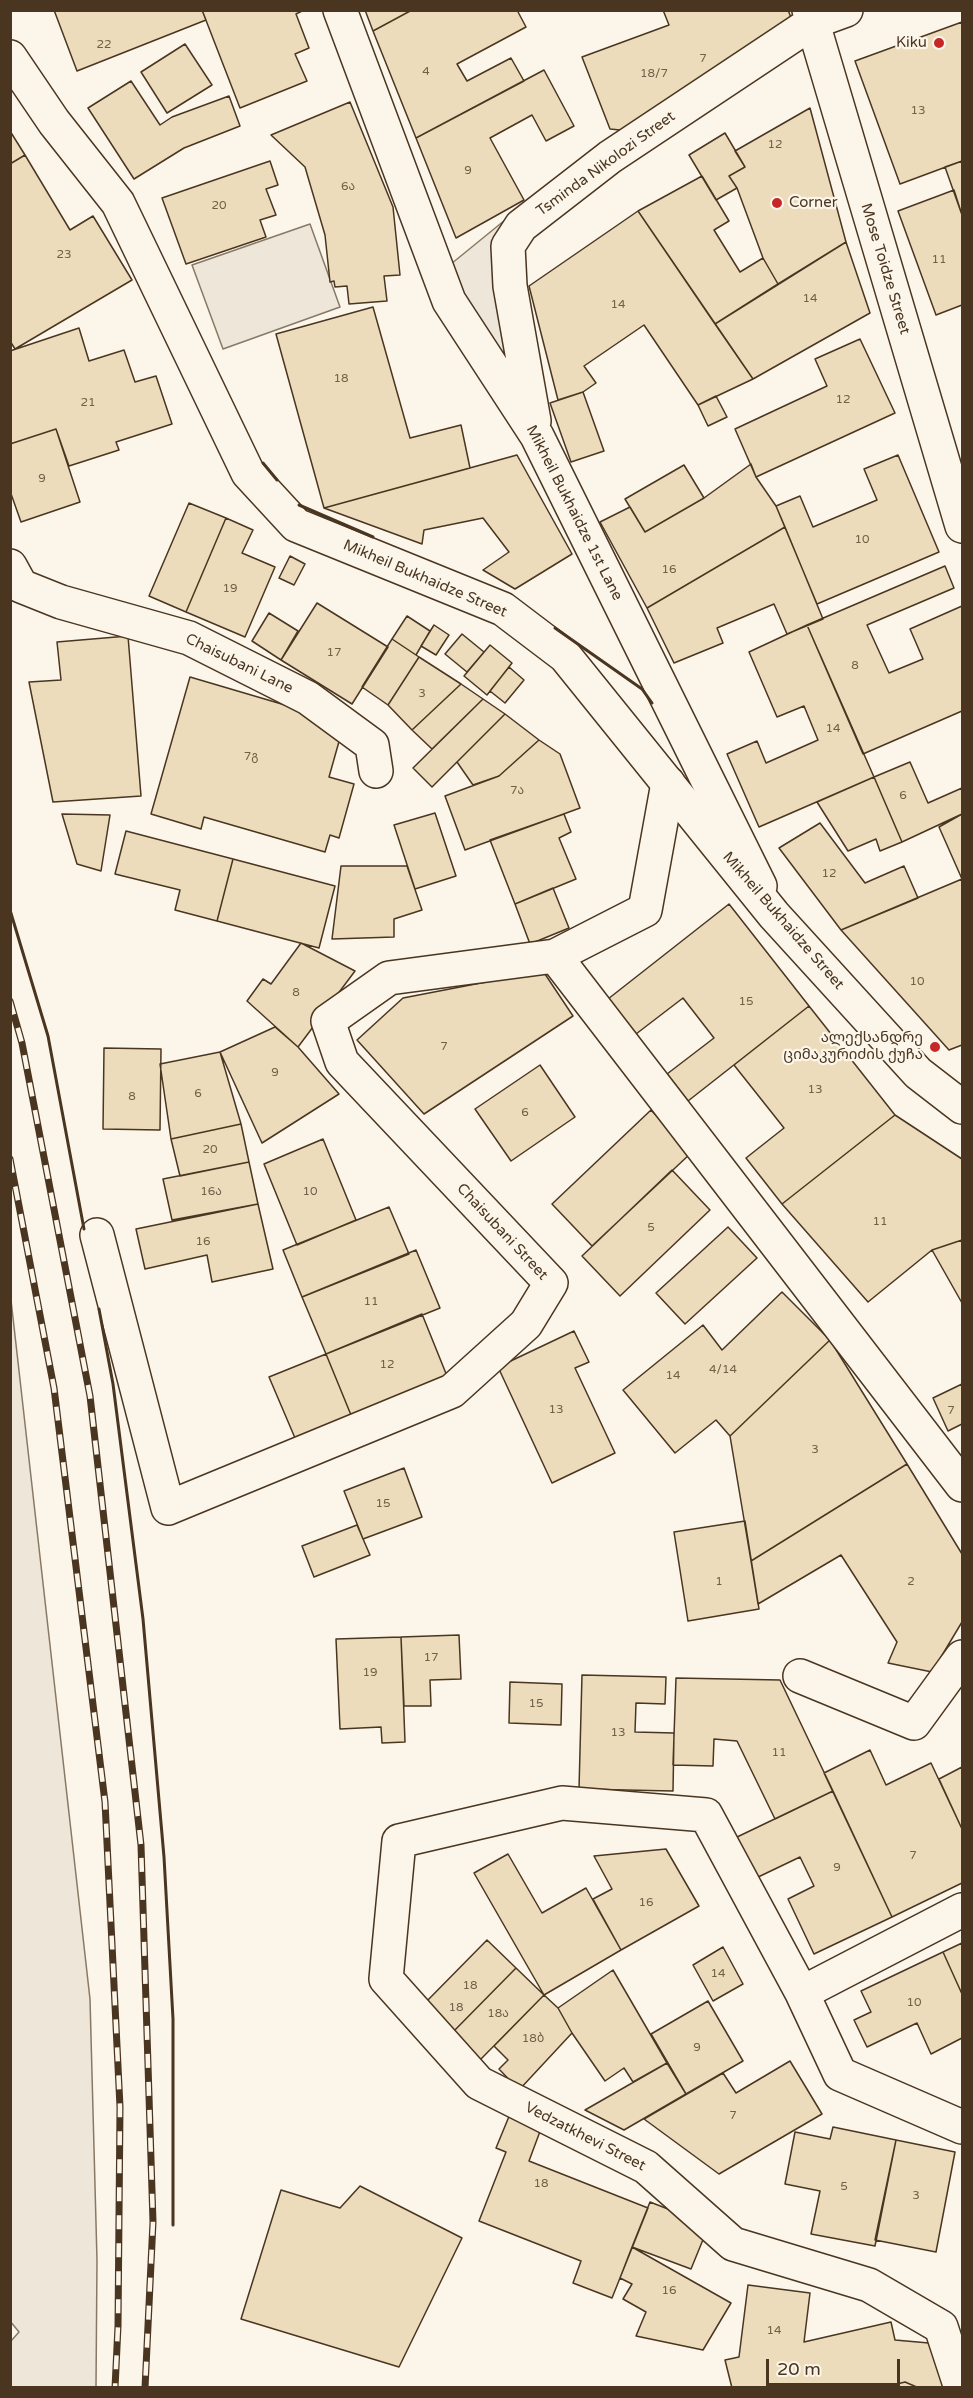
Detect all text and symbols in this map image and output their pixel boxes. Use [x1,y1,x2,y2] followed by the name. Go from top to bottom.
[896,34,927,52] place label: Kiku
[932,36,946,50] marker: Kiku
[96,38,112,52] house number: 22
[699,52,707,66] house number: 7
[422,65,430,79] house number: 4
[640,67,668,81] house number: 18/7
[910,104,926,118] house number: 13
[533,108,679,220] street label: Tsminda Nikolozi Street
[767,138,783,152] house number: 12
[464,164,472,178] house number: 9
[341,180,355,194] house number: 6ა
[789,194,837,212] place label: Corner
[770,196,784,210] marker: Corner
[211,199,227,213] house number: 20
[856,201,914,337] street label: Mose Toidze Street
[56,248,72,262] house number: 23
[931,253,947,267] house number: 11
[802,292,818,306] house number: 14
[610,298,626,312] house number: 14
[333,372,349,386] house number: 18
[835,393,851,407] house number: 12
[80,396,96,410] house number: 21
[522,422,626,604] street label: Mikheil Bukhaidze 1st Lane
[38,472,46,486] house number: 9
[854,533,870,547] house number: 10
[340,536,510,622] street label: Mikheil Bukhaidze Street
[661,563,677,577] house number: 16
[222,582,238,596] house number: 19
[182,630,296,698] street label: Chaisubani Lane
[326,646,342,660] house number: 17
[851,659,859,673] house number: 8
[418,687,426,701] house number: 3
[825,722,841,736] house number: 14
[244,750,258,764] house number: 7გ
[510,784,524,798] house number: 7ა
[899,789,907,803] house number: 6
[718,849,848,993] street label: Mikheil Bukhaidze Street
[821,867,837,881] house number: 12
[909,975,925,989] house number: 10
[292,986,300,1000] house number: 8
[738,995,754,1009] house number: 15
[783,1029,923,1064] place label: ალექსანდრე ციმაკურიძის ქუჩა
[440,1040,448,1054] house number: 7
[928,1040,942,1054] marker: ალექსანდრე ციმაკურიძის ქუჩა
[271,1066,279,1080] house number: 9
[807,1083,823,1097] house number: 13
[194,1087,202,1101] house number: 6
[128,1090,136,1104] house number: 8
[521,1106,529,1120] house number: 6
[202,1143,218,1157] house number: 20
[453,1180,551,1284] street label: Chaisubani Street
[200,1185,222,1199] house number: 16ა
[302,1185,318,1199] house number: 10
[872,1215,888,1229] house number: 11
[647,1221,655,1235] house number: 5
[195,1235,211,1249] house number: 16
[363,1295,379,1309] house number: 11
[379,1358,395,1372] house number: 12
[709,1363,737,1377] house number: 4/14
[665,1369,681,1383] house number: 14
[548,1403,564,1417] house number: 13
[947,1404,955,1418] house number: 7
[811,1443,819,1457] house number: 3
[375,1497,391,1511] house number: 15
[715,1575,723,1589] house number: 1
[907,1575,915,1589] house number: 2
[423,1651,439,1665] house number: 17
[362,1666,378,1680] house number: 19
[528,1697,544,1711] house number: 15
[610,1726,626,1740] house number: 13
[771,1746,787,1760] house number: 11
[909,1849,917,1863] house number: 7
[833,1861,841,1875] house number: 9
[638,1896,654,1910] house number: 16
[710,1967,726,1981] house number: 14
[462,1979,478,1993] house number: 18
[906,1996,922,2010] house number: 10
[448,2001,464,2015] house number: 18
[487,2007,509,2021] house number: 18ა
[522,2032,544,2046] house number: 18ბ
[693,2041,701,2055] house number: 9
[522,2099,648,2175] street label: Vedzatkhevi Street
[729,2109,737,2123] house number: 7
[533,2177,549,2191] house number: 18
[840,2180,848,2194] house number: 5
[912,2189,920,2203] house number: 3
[661,2284,677,2298] house number: 16
[766,2324,782,2338] house number: 14
[769,2347,902,2385] scale bar
[777,2358,821,2380] text: 20 m

